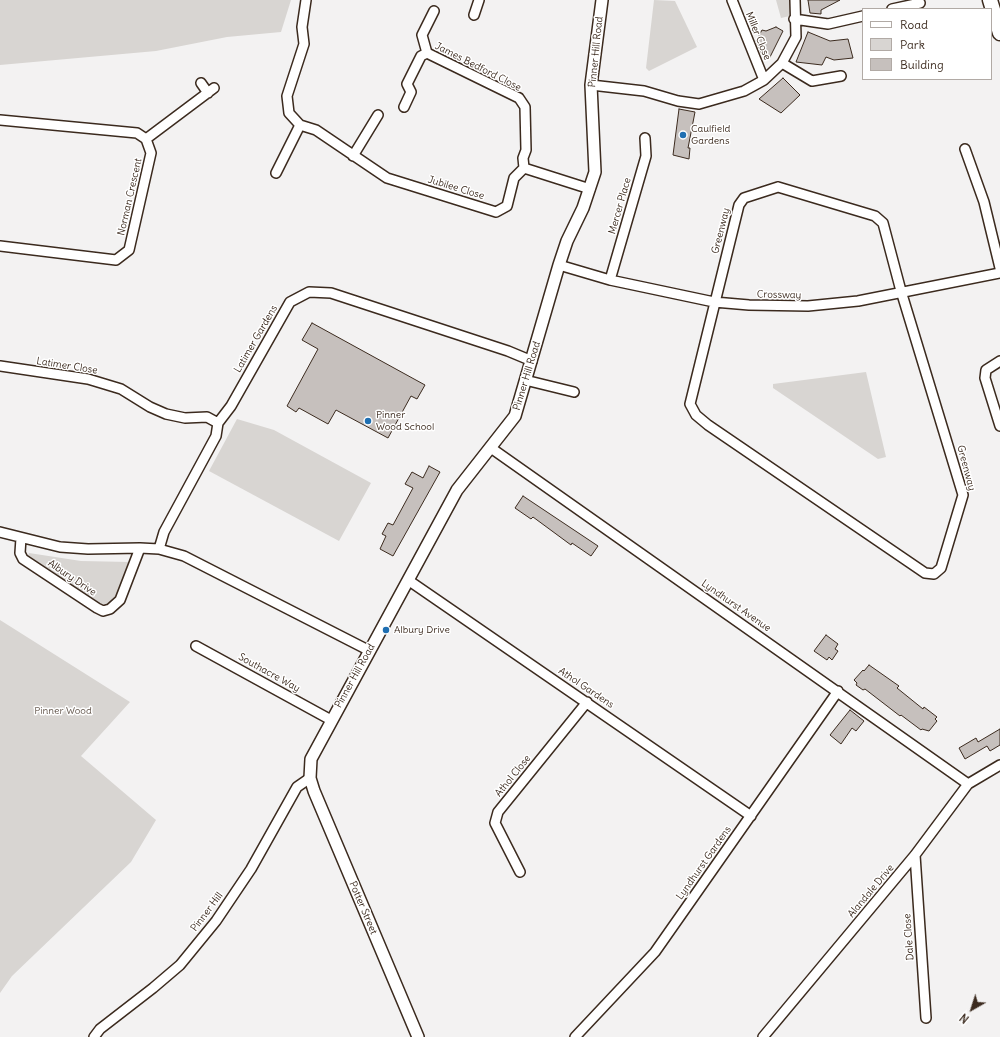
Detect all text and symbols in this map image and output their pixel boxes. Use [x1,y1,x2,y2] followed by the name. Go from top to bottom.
[862,8,992,80] legend
[743,10,773,62] street label: Miller Close
[586,16,606,88] street label: Pinner Hill Road
[900,17,928,32] text: Road
[900,37,925,52] text: Park
[433,40,523,94] street label: James Bedford Close
[900,57,944,72] text: Building
[691,123,730,146] place label: Caulfield Gardens
[678,130,688,140] marker: Caulfield Gardens
[115,157,145,237] street label: Norman Crescent
[426,174,486,202] street label: Jubilee Close
[606,176,634,236] street label: Mercer Place
[710,207,732,255] street label: Greenway
[757,289,801,301] street label: Crossway
[232,303,280,375] street label: Latimer Gardens
[511,340,543,412] street label: Pinner Hill Road
[36,355,98,377] street label: Latimer Close
[376,409,434,432] place label: Pinner Wood School
[363,416,373,426] marker: Pinner Wood School
[954,444,978,492] street label: Greenway
[46,557,98,599] street label: Albury Drive
[699,578,773,634] street label: Lyndhurst Avenue
[394,624,450,636] place label: Albury Drive
[381,625,391,635] marker: Albury Drive
[332,642,378,710] street label: Pinner Hill Road
[236,651,302,695] street label: Southacre Way
[556,665,616,711] street label: Athol Gardens
[34,705,92,717] park label: Pinner Wood
[493,753,533,799] street label: Athol Close
[674,824,734,902] street label: Lyndhurst Gardens
[845,862,897,920] street label: Alandale Drive
[346,880,380,936] street label: Potter Street
[188,890,226,934] street label: Pinner Hill
[901,913,917,961] street label: Dale Close
[952,989,992,1029] north arrow
[957,1010,972,1026] text: N

